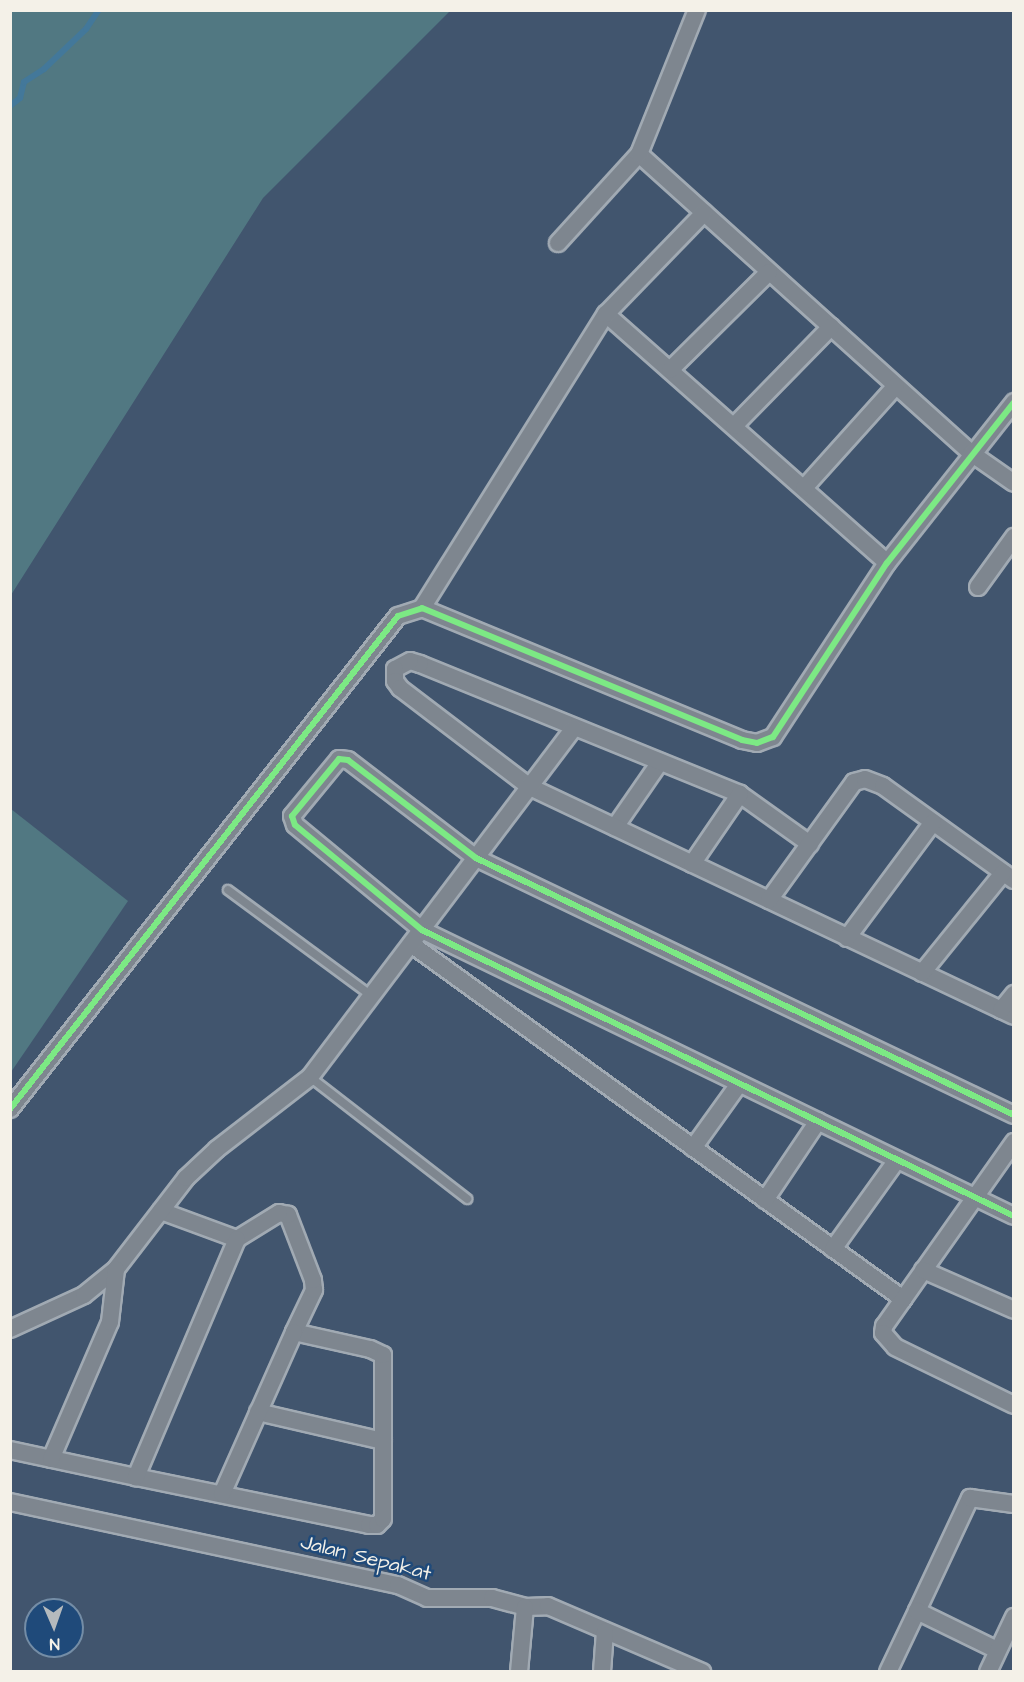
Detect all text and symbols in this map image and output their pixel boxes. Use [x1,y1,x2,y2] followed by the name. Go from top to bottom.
[298,1530,434,1586] street label: Jalan Sepakat
[24,1598,84,1658] north arrow
[49,1633,60,1655] text: N

